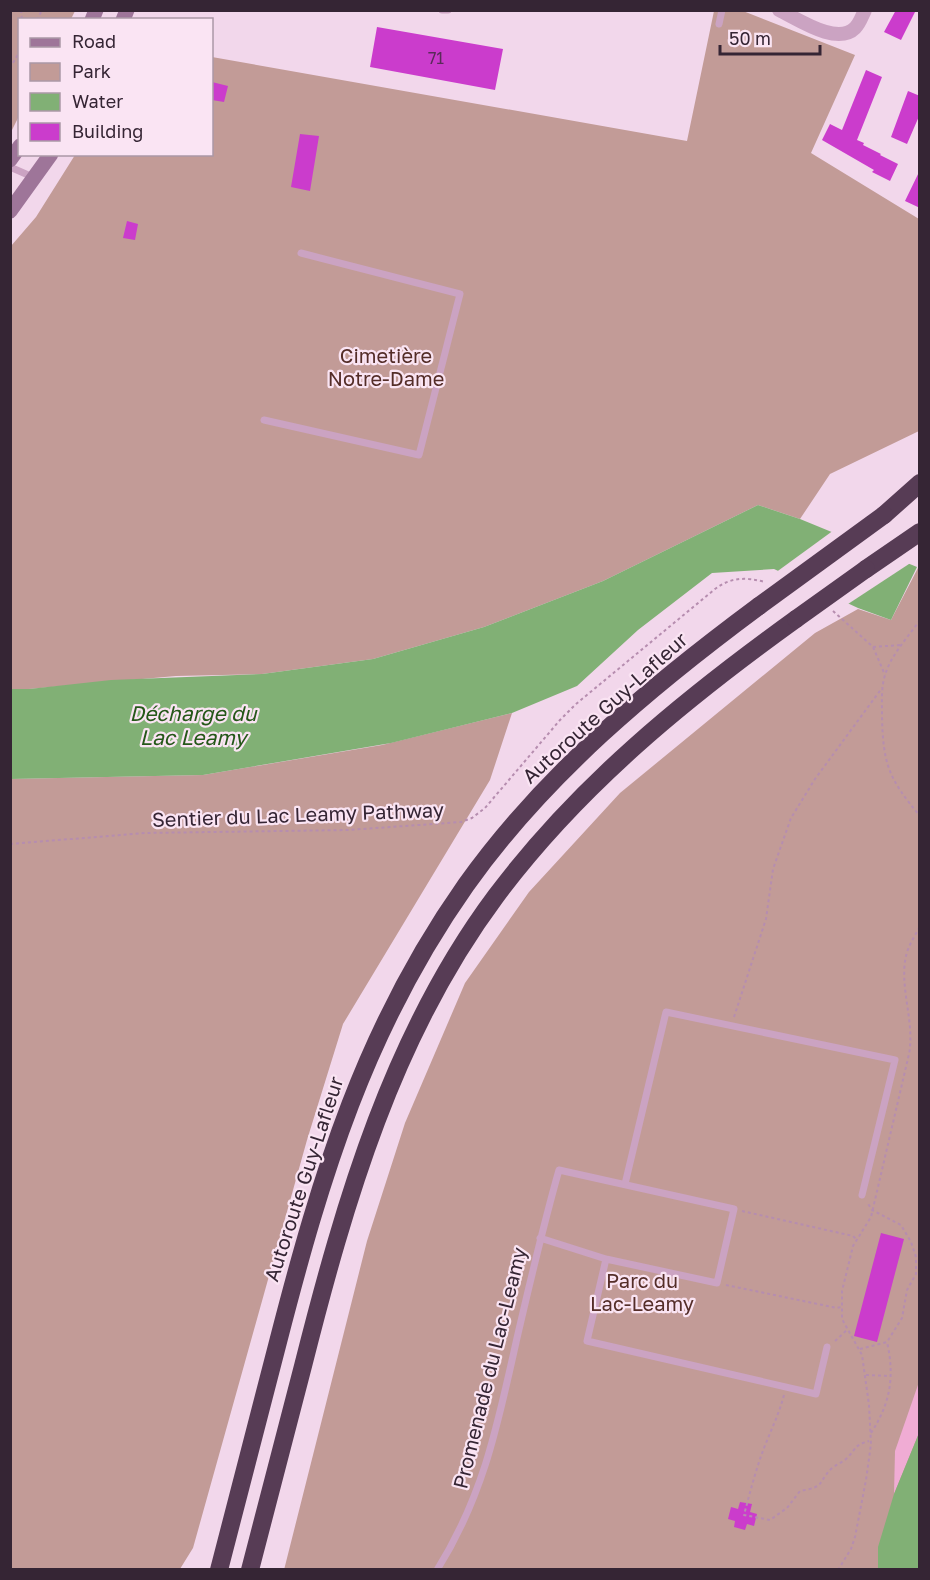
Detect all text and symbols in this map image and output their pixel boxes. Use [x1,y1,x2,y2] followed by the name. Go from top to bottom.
[18,18,213,156] legend
[720,18,820,56] scale bar
[729,27,771,49] text: 50 m
[72,30,116,52] text: Road
[428,48,444,68] house number: 71
[72,60,111,82] text: Park
[72,90,123,112] text: Water
[72,120,143,142] text: Building
[328,343,444,390] park label: Cimetière Notre-Dame
[517,627,692,788] street label: Autoroute Guy-Lafleur
[129,700,258,750] water label: Décharge du Lac Leamy
[152,797,444,831] street label: Sentier du Lac Leamy Pathway
[259,1073,348,1284] street label: Autoroute Guy-Lafleur
[447,1245,531,1491] street label: Promenade du Lac-Leamy
[590,1268,694,1315] park label: Parc du Lac-Leamy

